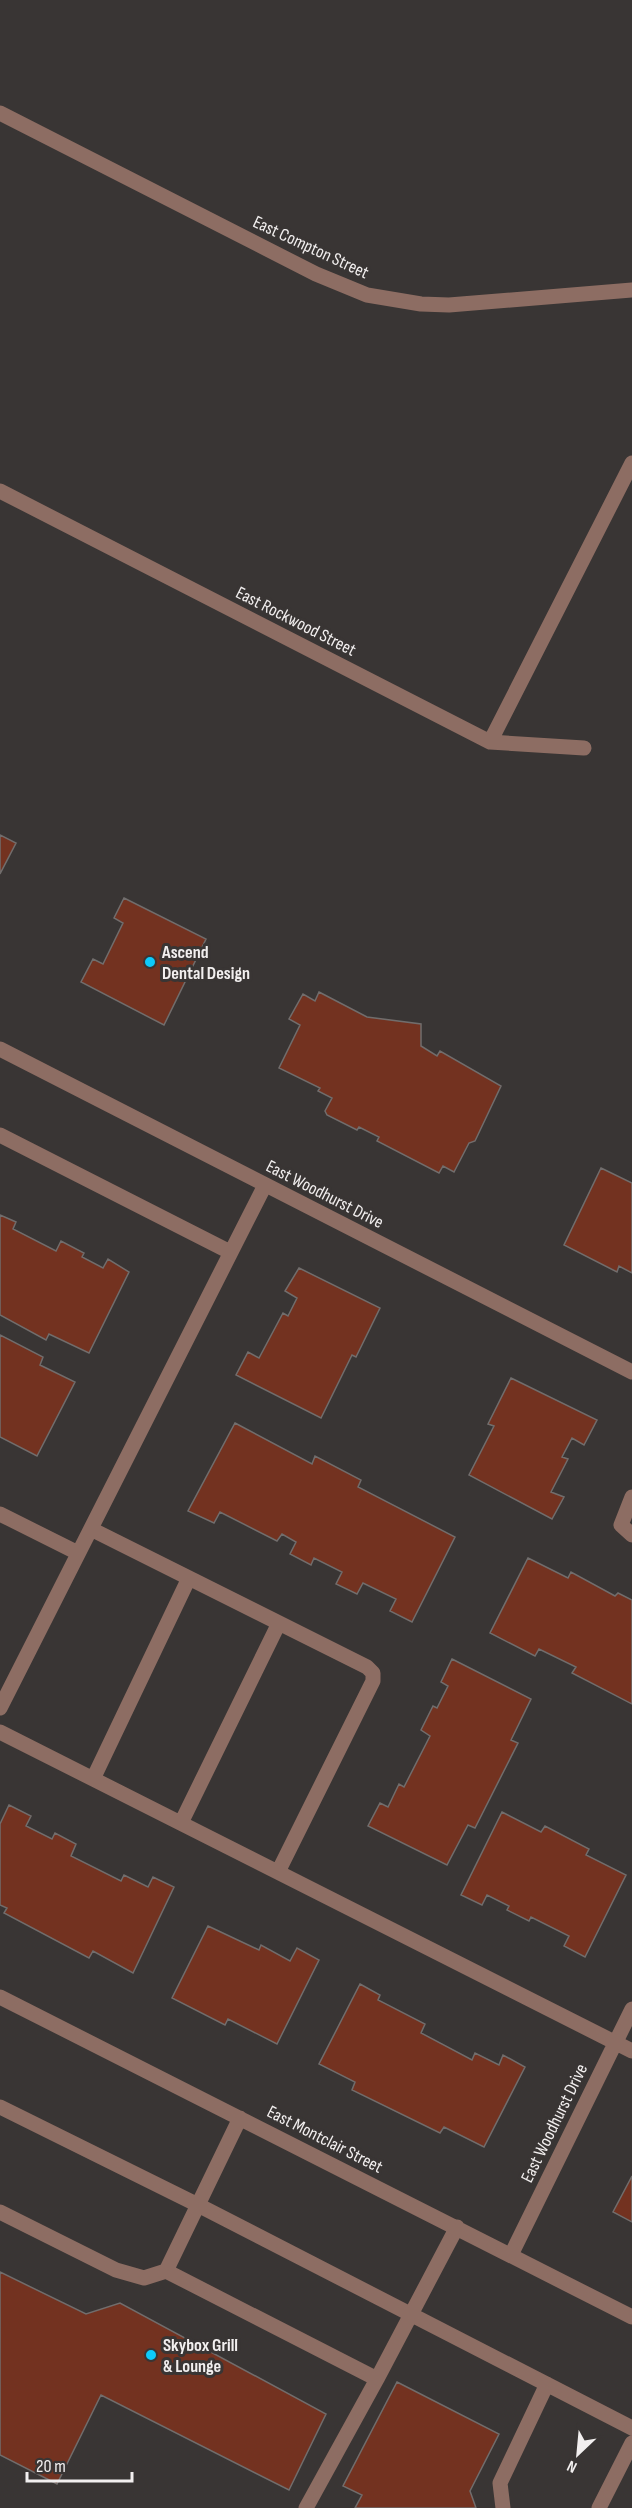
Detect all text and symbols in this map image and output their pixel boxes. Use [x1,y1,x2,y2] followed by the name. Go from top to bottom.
[250,211,372,284] street label: East Compton Street
[232,582,360,661] street label: East Rockwood Street
[161,942,250,984] place label: Ascend Dental Design
[143,955,157,969] marker: Ascend Dental Design
[262,1156,387,1233] street label: East Woodhurst Drive
[517,2061,592,2186] street label: East Woodhurst Drive
[263,2101,387,2178] street label: East Montclair Street
[163,2335,238,2377] place label: Skybox Grill & Lounge
[144,2348,158,2362] marker: Skybox Grill & Lounge
[548,2424,608,2484] north arrow
[27,2445,132,2483] scale bar
[36,2456,66,2477] text: 20 m
[564,2456,580,2477] text: N

